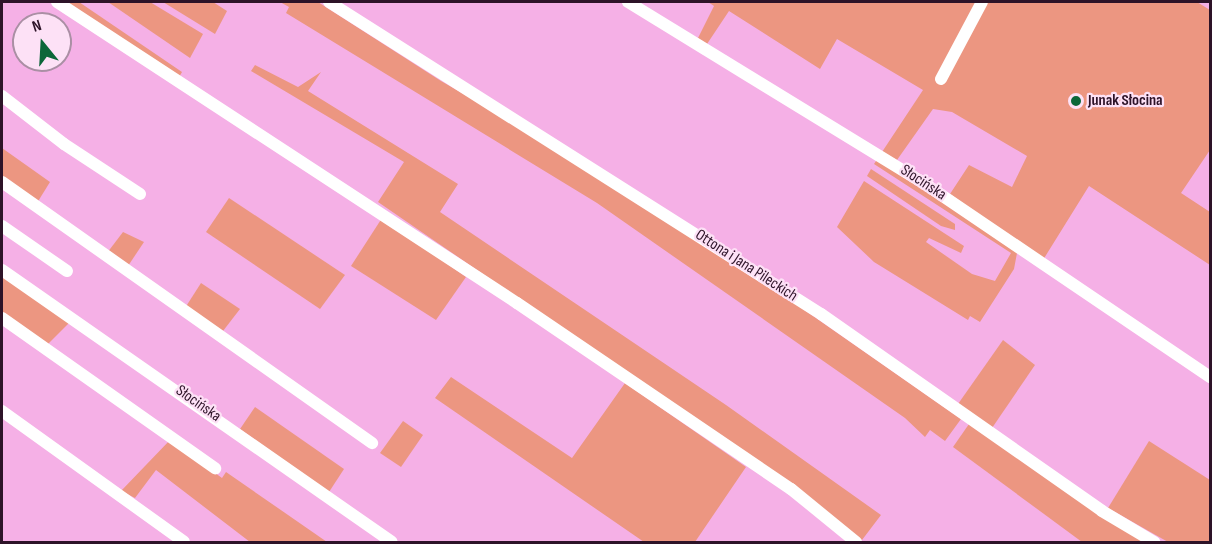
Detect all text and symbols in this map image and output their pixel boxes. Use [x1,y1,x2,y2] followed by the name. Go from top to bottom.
[12,12,72,72] north arrow
[30,16,44,37] text: N
[1088,91,1163,111] place label: Junak Słocina
[1069,94,1083,108] marker: Junak Słocina
[897,161,949,205] street label: Słocińska
[691,226,801,306] street label: Ottona i Jana Pileckich
[172,382,224,426] street label: Słocińska

